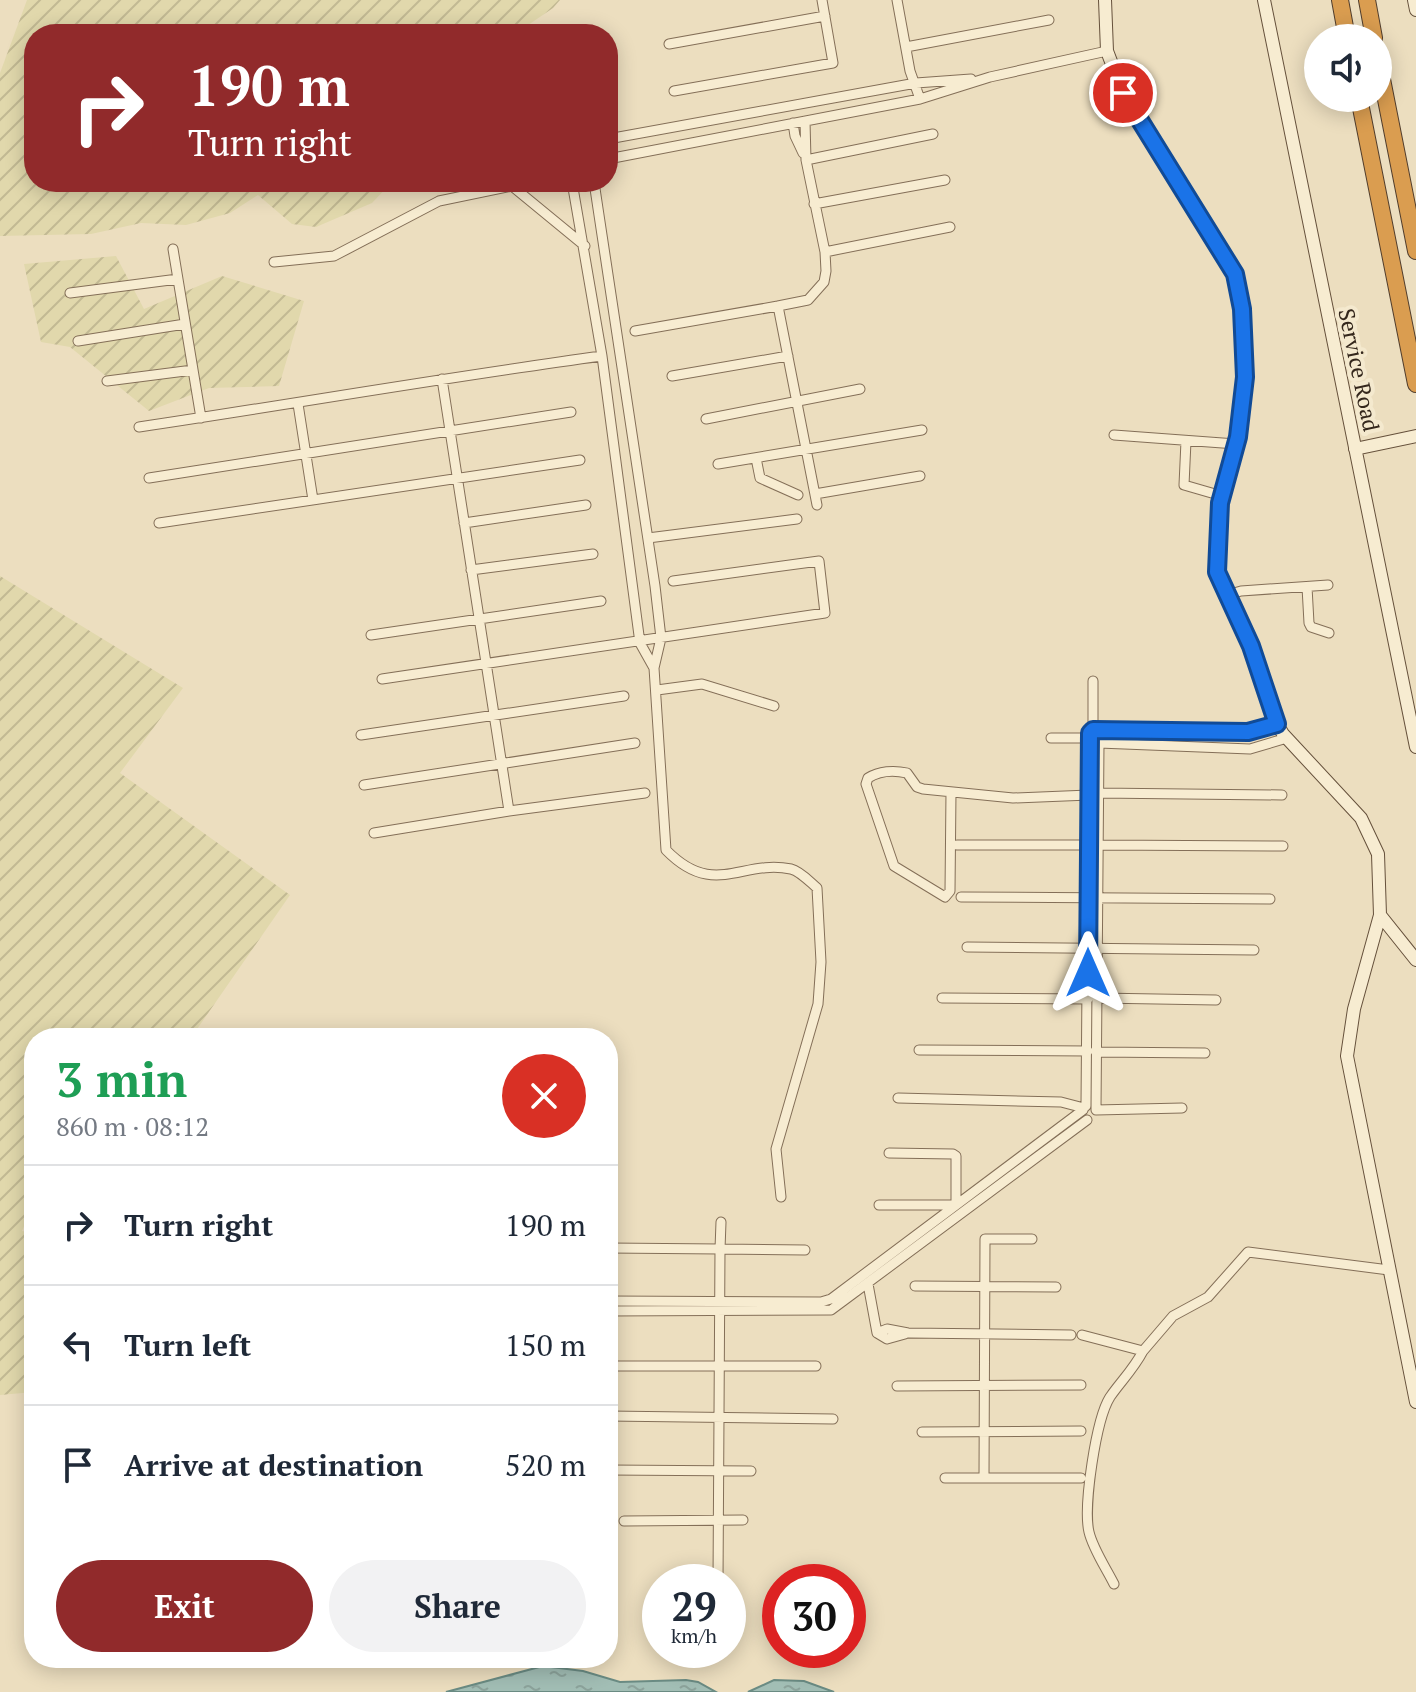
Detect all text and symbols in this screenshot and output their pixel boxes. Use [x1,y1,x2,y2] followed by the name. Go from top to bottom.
[1304,24,1392,112] map controls
[1304,24,1392,112] button: sound
[188,48,350,122] text: 190 m
[56,56,160,160] icon: right
[1089,59,1157,127] pin
[1101,71,1145,115] icon: arrive
[188,119,352,166] text: Turn right
[1332,306,1387,434] street label: Service Road
[1046,931,1130,1015] position arrow
[56,1047,187,1111] text: 3 min
[502,1054,586,1138] button: close
[56,1109,209,1143] text: 860 m · 08:12
[56,1203,100,1247] icon: right
[124,1205,273,1245] text: Turn right
[505,1205,586,1245] text: 190 m
[56,1323,100,1367] icon: left
[124,1325,251,1365] text: Turn left
[505,1325,586,1365] text: 150 m
[56,1443,100,1487] icon: arrive
[124,1445,423,1485] text: Arrive at destination
[505,1445,586,1485] text: 520 m
[56,1560,313,1652] button: Exit
[329,1560,586,1652] button: Share
[762,1564,866,1668] speed limit sign: 30
[671,1579,717,1632] text: 29
[671,1622,717,1649] text: km/h

